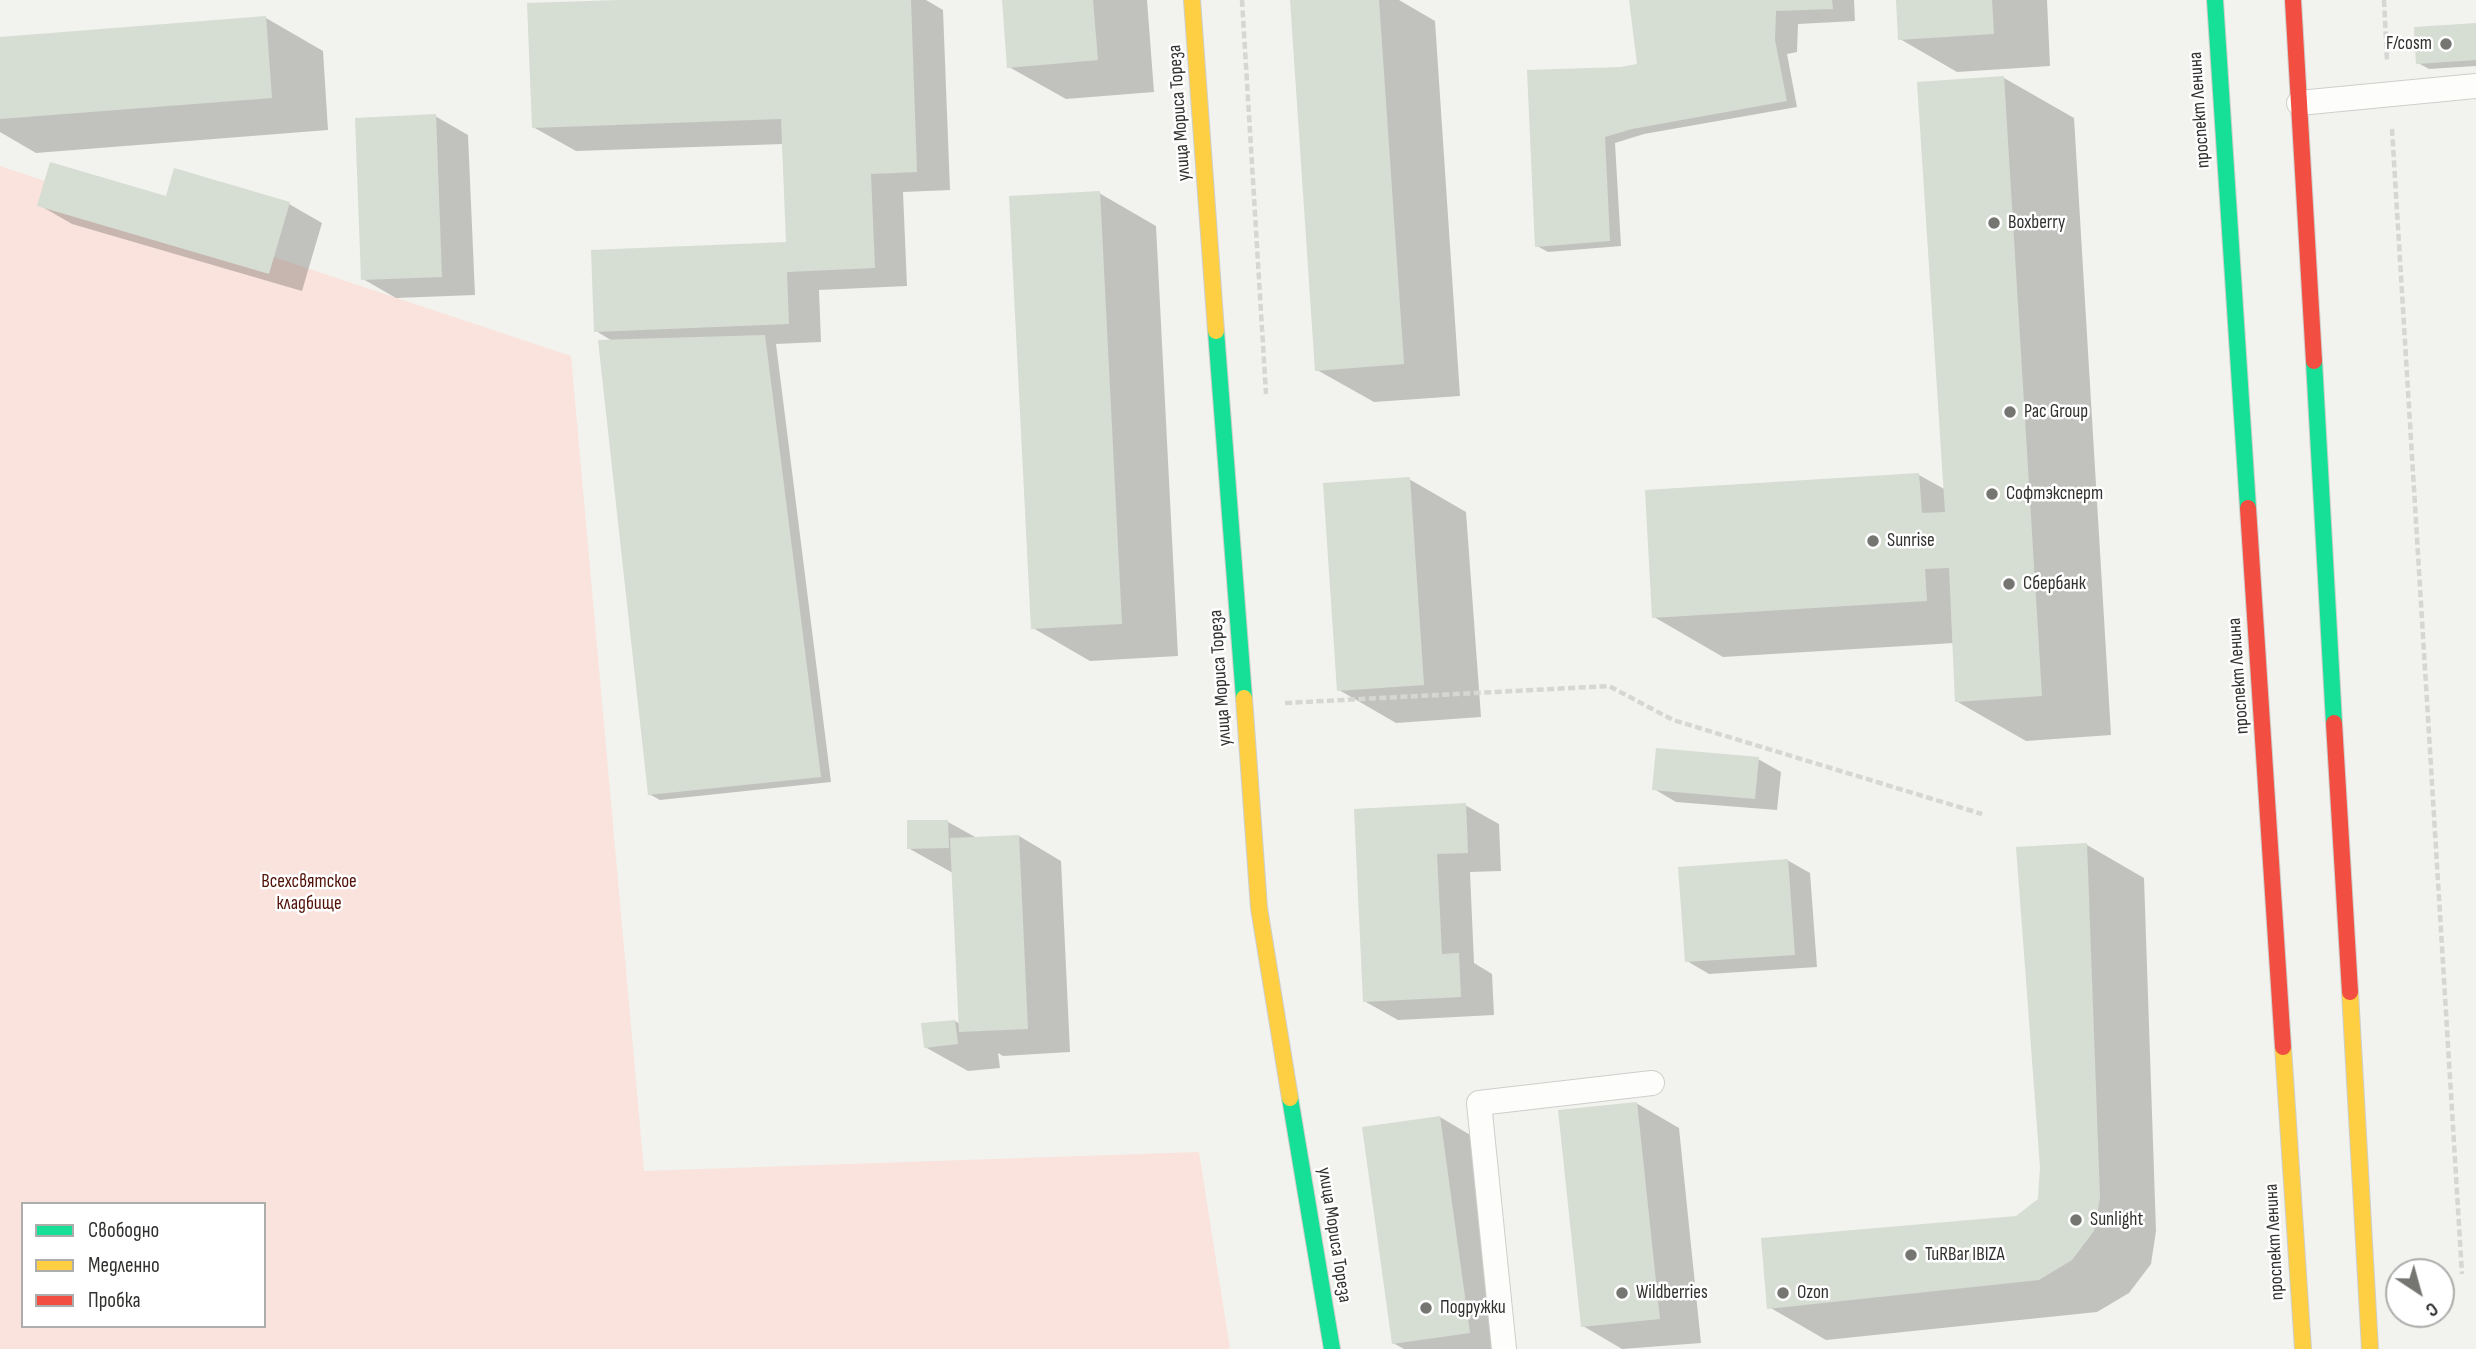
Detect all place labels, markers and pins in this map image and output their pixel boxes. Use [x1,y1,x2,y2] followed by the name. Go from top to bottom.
[2386,33,2432,55] place label: F/cosm
[2438,36,2454,52] marker: F/cosm
[2008,212,2065,234] place label: Boxberry
[1986,215,2002,231] marker: Boxberry
[2024,401,2088,423] place label: Pac Group
[2002,404,2018,420] marker: Pac Group
[2006,483,2103,505] place label: Софтэксперт
[1984,486,2000,502] marker: Софтэксперт
[1887,530,1935,552] place label: Sunrise
[1865,533,1881,549] marker: Sunrise
[2023,573,2086,595] place label: Сбербанк
[2001,576,2017,592] marker: Сбербанк
[2090,1209,2143,1231] place label: Sunlight
[2068,1212,2084,1228] marker: Sunlight
[1925,1244,2005,1266] place label: TuRBar IBIZA
[1903,1247,1919,1263] marker: TuRBar IBIZA
[1636,1282,1708,1304] place label: Wildberries
[1797,1282,1829,1304] place label: Ozon
[1614,1285,1630,1301] marker: Wildberries
[1775,1285,1791,1301] marker: Ozon
[1440,1297,1506,1319] place label: Подружки
[1418,1300,1434,1316] marker: Подружки

